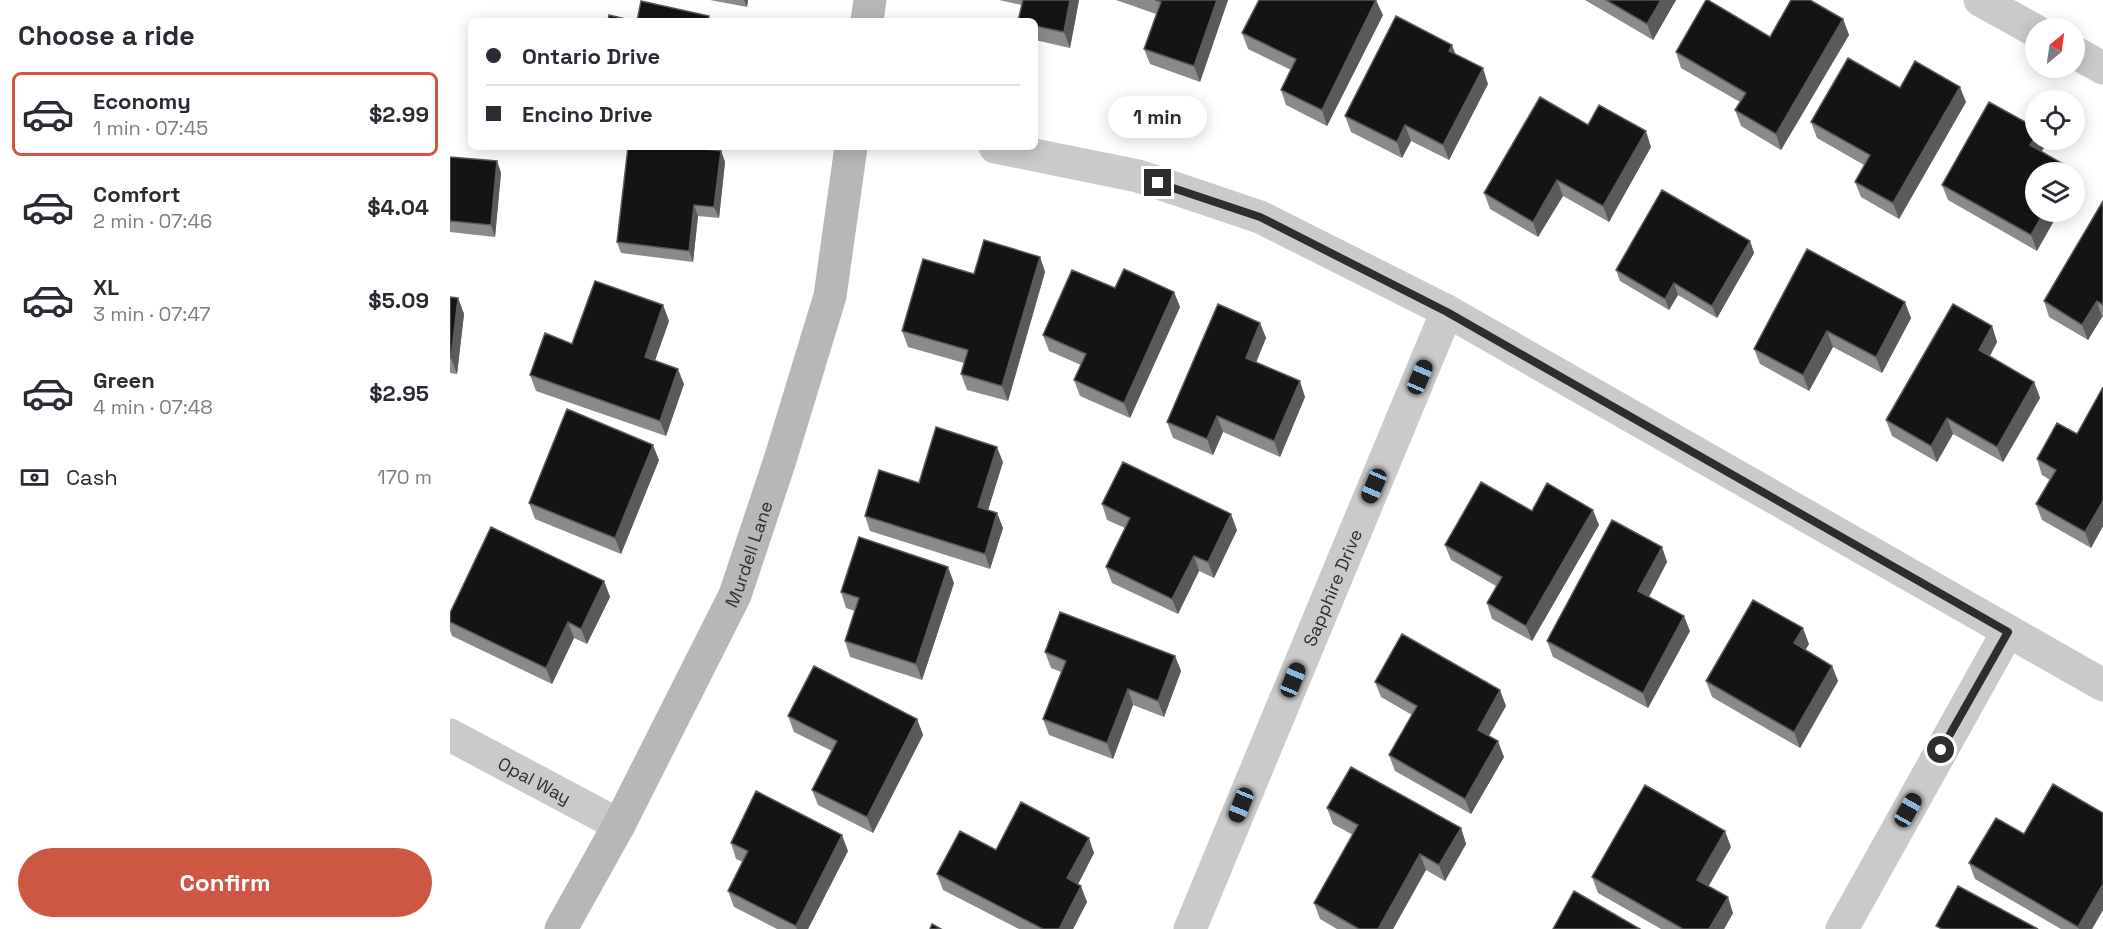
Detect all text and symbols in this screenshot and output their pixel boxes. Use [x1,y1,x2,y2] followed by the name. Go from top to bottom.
[18,18,195,53] text: Choose a ride
[2025,18,2085,78] north arrow
[2025,18,2085,222] map controls
[522,42,660,70] text: Ontario Drive
[21,87,75,141] icon: car
[93,87,191,115] text: Economy
[2025,90,2085,150] button: locate
[1108,96,1208,138] callout: 1 min
[369,100,429,128] text: $2.99
[522,100,653,128] text: Encino Drive
[1133,104,1182,130] text: 1 min
[93,115,208,141] text: 1 min · 07:45
[2025,162,2085,222] button: layers
[1144,169,1171,196] route end
[21,180,75,234] icon: car
[93,180,181,208] text: Comfort
[367,193,429,221] text: $4.04
[93,208,212,234] text: 2 min · 07:46
[21,273,75,327] icon: car
[93,273,119,301] text: XL
[368,286,429,314] text: $5.09
[93,301,211,327] text: 3 min · 07:47
[1405,357,1435,397] car
[21,366,75,420] icon: car
[93,366,155,394] text: Green
[369,379,429,407] text: $2.95
[93,394,213,420] text: 4 min · 07:48
[18,461,51,494] icon: cash
[66,463,118,491] text: Cash
[377,464,432,490] text: 170 m
[1359,466,1389,506] car
[719,498,777,611] street label: Murdell Lane
[1297,525,1367,649] street label: Sapphire Drive
[1278,660,1308,700] car
[1927,736,1954,763] route start
[494,751,575,809] street label: Opal Way
[1226,785,1256,825] car
[1891,790,1925,830] car
[18,848,432,917] button: Confirm

